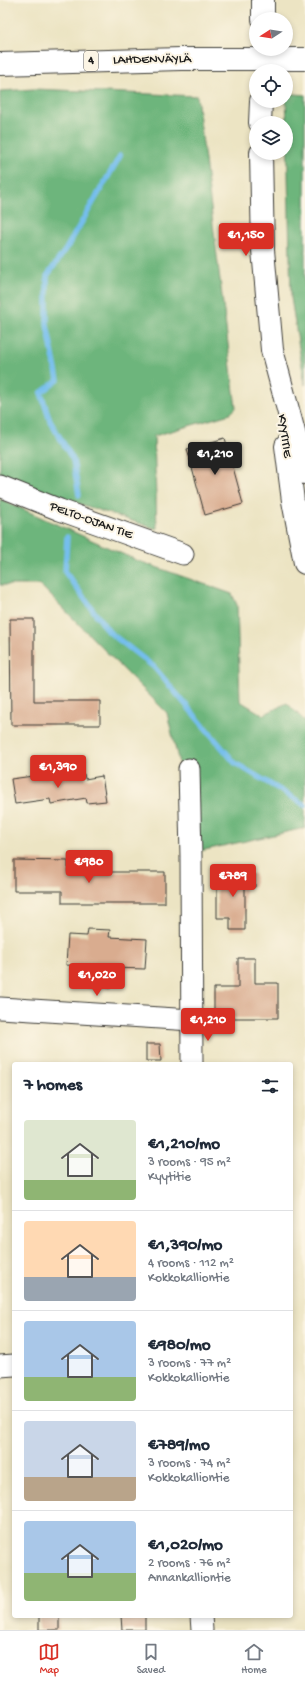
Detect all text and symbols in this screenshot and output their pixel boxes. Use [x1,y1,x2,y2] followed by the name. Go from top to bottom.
[249,12,293,56] north arrow
[249,12,293,160] map controls
[84,51,98,71] road number: 4
[113,51,193,68] street label: LAHDENVÄYLÄ
[249,64,293,108] button: locate
[249,116,293,160] button: layers
[213,223,279,257] pin: €1,150
[228,228,264,243] text: €1,150
[274,413,295,460] street label: KYYTITIE
[182,442,248,476] pin: €1,210
[197,447,233,462] text: €1,210
[47,499,135,543] street label: PELTO-OJAN TIE
[25,755,91,789] pin: €1,390
[39,760,77,775] text: €1,390
[65,850,113,884] pin: €980
[75,855,103,870] text: €980
[209,864,257,898] pin: €789
[219,869,247,884] text: €789
[64,963,130,997] pin: €1,020
[78,968,116,983] text: €1,020
[175,1008,241,1042] pin: €1,210
[190,1013,226,1028] text: €1,210
[259,1075,281,1097] icon: filters
[24,1076,82,1096] text: 7 homes
[148,1135,220,1155] text: €1,210/mo
[56,1136,104,1184] icon: home
[148,1155,231,1170] text: 3 rooms · 95 m²
[148,1170,191,1185] text: Kyytitie
[148,1236,222,1256] text: €1,390/mo
[56,1237,104,1285] icon: home
[148,1256,234,1271] text: 4 rooms · 112 m²
[148,1271,230,1286] text: Kokkokalliontie
[148,1336,211,1356] text: €980/mo
[56,1337,104,1385] icon: home
[148,1356,231,1371] text: 3 rooms · 77 m²
[148,1371,230,1386] text: Kokkokalliontie
[148,1436,210,1456] text: €789/mo
[56,1437,104,1485] icon: home
[148,1456,231,1471] text: 3 rooms · 74 m²
[148,1471,230,1486] text: Kokkokalliontie
[148,1536,223,1556] text: €1,020/mo
[56,1537,104,1585] icon: home
[148,1556,231,1571] text: 2 rooms · 76 m²
[148,1571,231,1586] text: Annankalliontie
[38,1641,60,1677] tab: Map
[137,1641,165,1677] tab: Saved
[241,1641,267,1677] tab: Home

